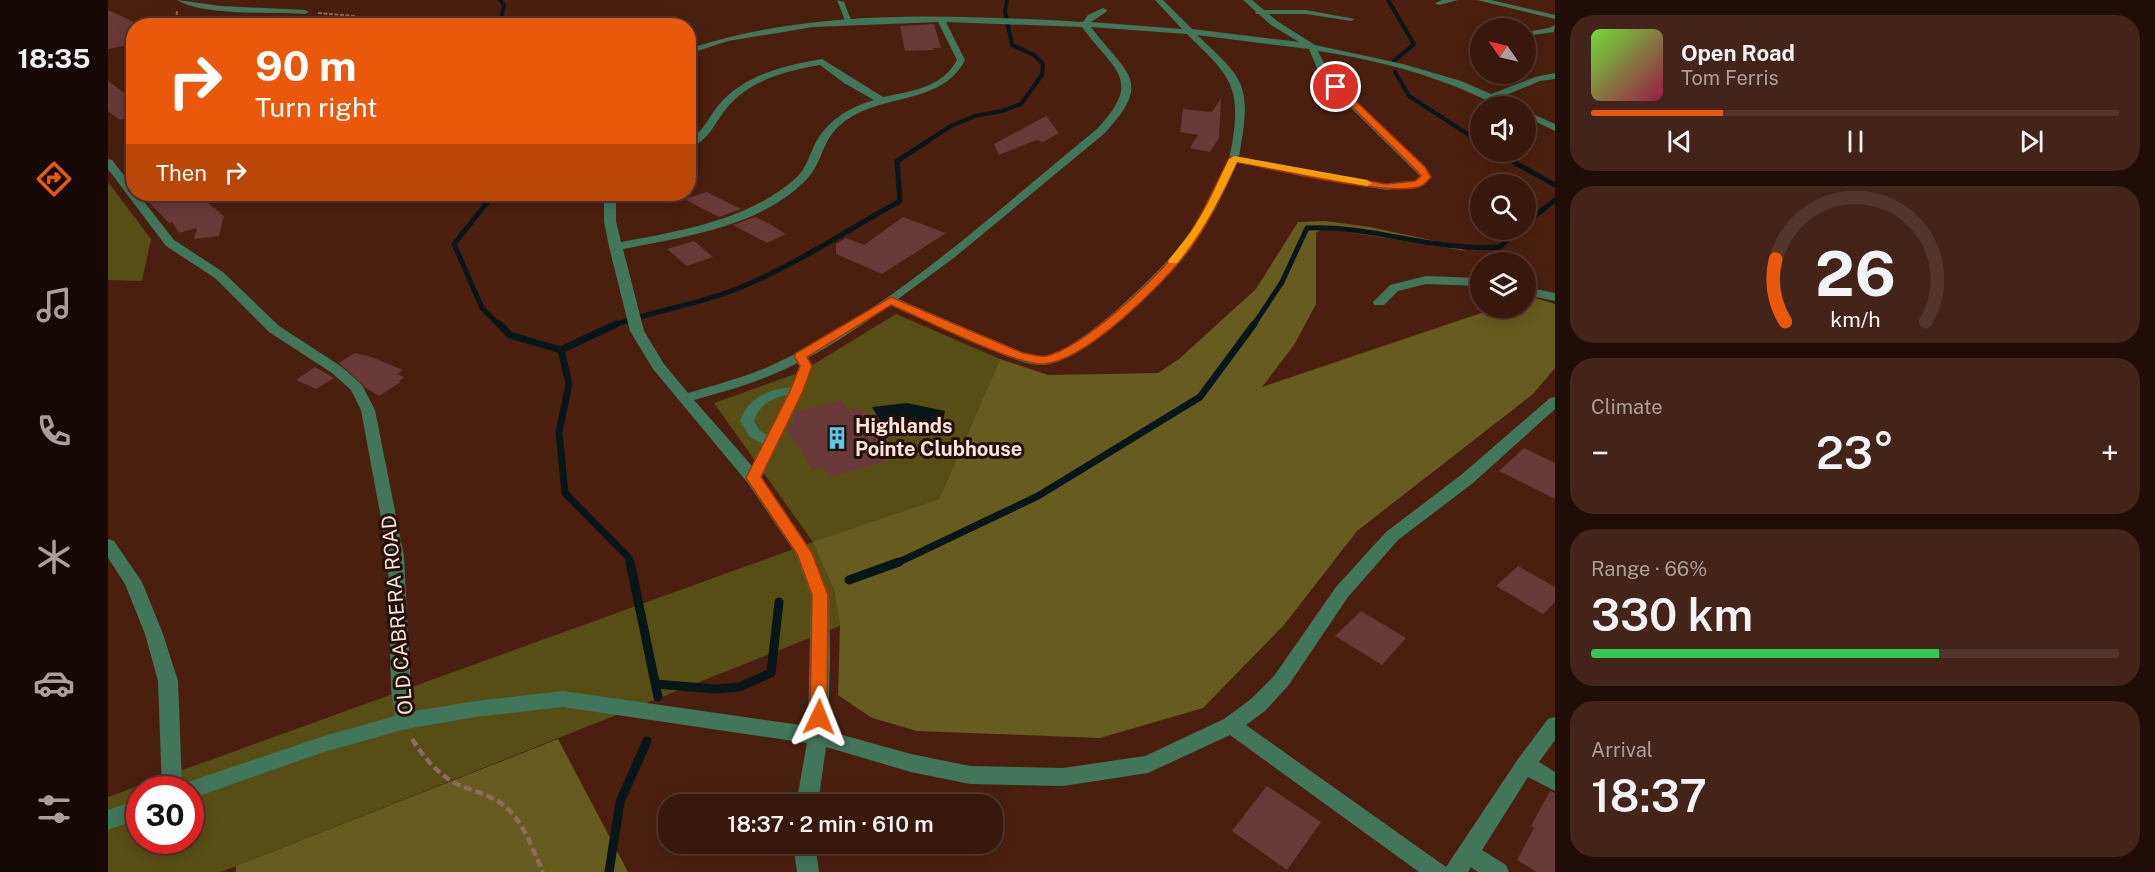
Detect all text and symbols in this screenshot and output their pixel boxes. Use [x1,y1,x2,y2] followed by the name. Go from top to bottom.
[1470,18,1536,84] north arrow
[1470,18,1536,318] map controls
[1681,40,1795,66] text: Open Road
[255,41,357,90] text: 90 m
[17,42,91,74] text: 18:35
[156,42,234,120] icon: right
[1310,61,1361,112] pin
[1681,66,1779,90] text: Tom Ferris
[1319,70,1352,103] icon: arrive
[255,91,378,123] text: Turn right
[1470,96,1536,162] button: sound
[1663,125,1696,158] icon: previous
[1839,125,1872,158] icon: pause
[2015,125,2048,158] icon: next
[219,156,252,189] icon: right
[33,158,75,200] icon: directions
[156,160,207,186] text: Then
[1470,174,1536,240] button: search
[1815,237,1895,310] text: 26
[1470,252,1536,318] button: layers
[33,284,75,326] icon: music
[1830,307,1880,332] text: km/h
[1591,395,1663,419] text: Climate
[33,410,75,452] icon: phone
[855,414,1022,461] place label: Highlands Pointe Clubhouse
[824,425,850,451] building icon: Highlands Pointe Clubhouse
[1816,426,1894,479] text: 23°
[1591,434,1609,472] text: −
[2101,434,2119,472] text: +
[376,514,418,716] street label: OLD CABRERA ROAD
[33,536,75,578] icon: climate
[1591,557,1707,581] text: Range · 66%
[1591,588,1753,641] text: 330 km
[33,662,75,704] icon: car
[787,685,851,749] position arrow
[1591,738,1653,762] text: Arrival
[1591,769,1707,822] text: 18:37
[126,776,204,854] speed limit sign: 30
[33,788,75,830] icon: filters
[727,811,934,837] text: 18:37 · 2 min · 610 m

